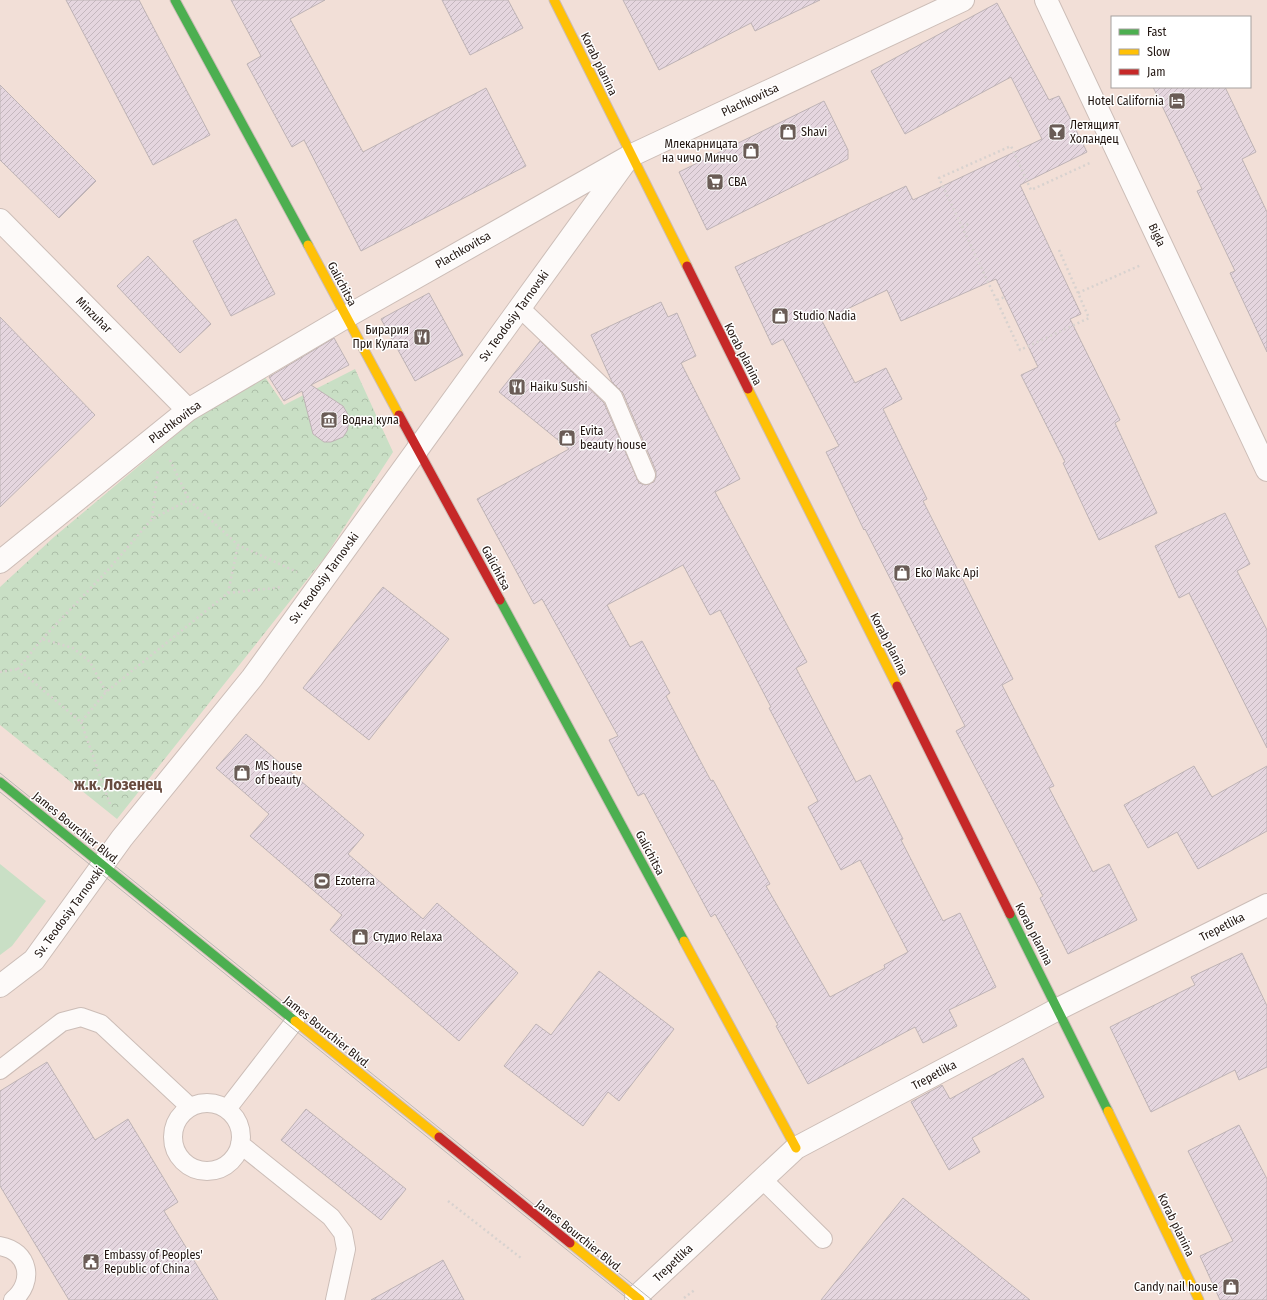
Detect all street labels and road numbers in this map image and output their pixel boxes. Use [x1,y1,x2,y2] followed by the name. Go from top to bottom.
[578,30,620,98] street label: Korab planina
[719,81,781,119] street label: Plachkovitsa
[1146,221,1169,249] street label: Bigla
[433,228,493,271] street label: Plachkovitsa
[325,259,360,309] street label: Galichitsa
[476,268,552,364] street label: Sv. Teodosiy Tarnovski
[73,294,115,336] street label: Minzuhar
[721,320,765,388] street label: Korab planina
[146,398,204,446] street label: Plachkovitsa
[286,530,362,626] street label: Sv. Teodosiy Tarnovski
[479,543,514,593] street label: Galichitsa
[867,610,911,678] street label: Korab planina
[30,789,122,867] street label: James Bourchier Blvd.
[633,828,668,878] street label: Galichitsa
[31,864,107,960] street label: Sv. Teodosiy Tarnovski
[1012,900,1056,968] street label: Korab planina
[1197,910,1247,944] street label: Trepetlika
[281,993,373,1071] street label: James Bourchier Blvd.
[909,1057,959,1093] street label: Trepetlika
[1155,1191,1197,1259] street label: Korab planina
[533,1197,625,1275] street label: James Bourchier Blvd.
[650,1241,696,1285] street label: Trepetlika

